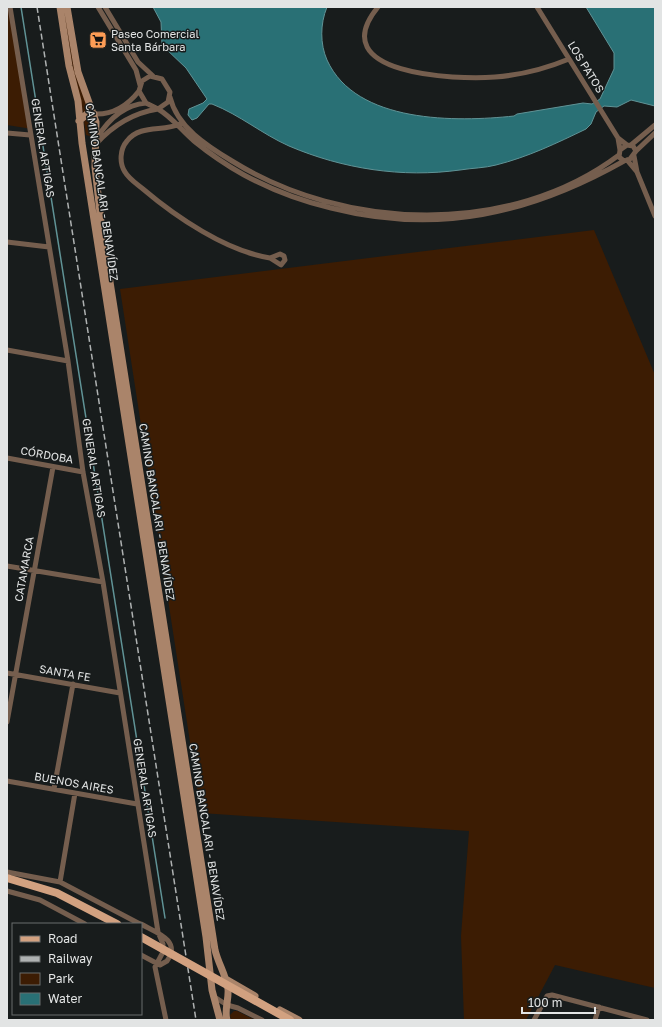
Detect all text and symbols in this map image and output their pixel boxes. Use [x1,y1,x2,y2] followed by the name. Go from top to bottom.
[111,27,199,53] place label: Paseo Comercial Santa Bárbara
[88,30,108,50] supermarket icon: Paseo Comercial Santa Bárbara
[565,39,607,95] street label: LOS PATOS
[29,97,58,198] street label: GENERAL ARTIGAS
[84,102,121,282] street label: CAMINO BANCALARI - BENAVÍDEZ
[80,417,109,518] street label: GENERAL ARTIGAS
[137,422,178,602] street label: CAMINO BANCALARI - BENAVÍDEZ
[20,443,75,466] street label: CÓRDOBA
[11,535,36,603] street label: CATAMARCA
[38,662,92,683] street label: SANTA FE
[131,737,160,838] street label: GENERAL ARTIGAS
[187,742,228,922] street label: CAMINO BANCALARI - BENAVÍDEZ
[33,769,115,796] street label: BUENOS AIRES
[12,923,142,1015] legend
[48,931,77,946] text: Road
[48,951,93,966] text: Railway
[48,971,74,986] text: Park
[522,989,595,1015] scale bar
[48,991,82,1006] text: Water
[528,995,562,1010] text: 100 m

